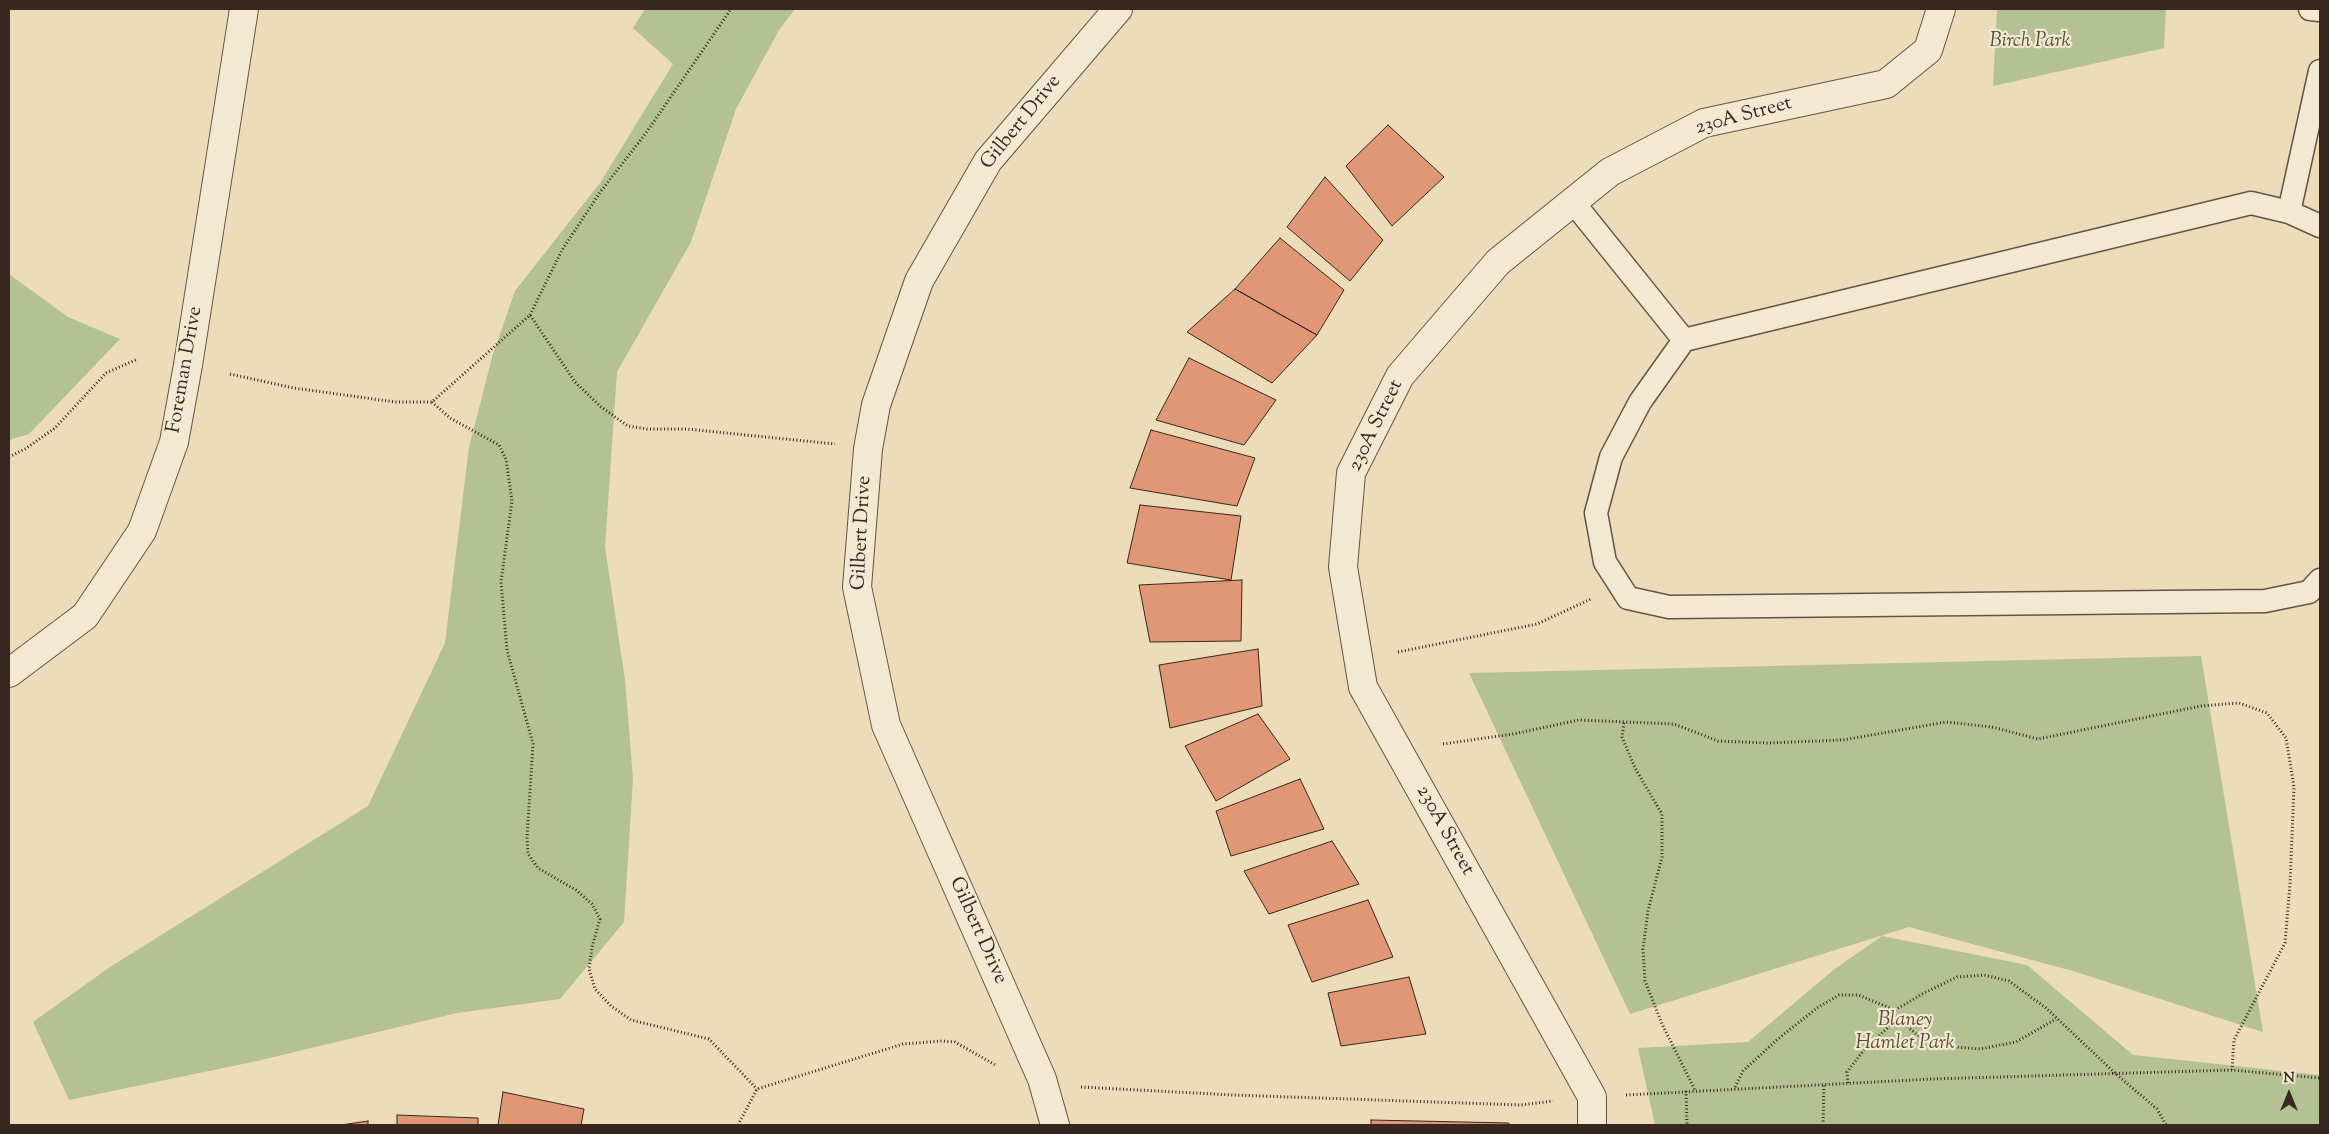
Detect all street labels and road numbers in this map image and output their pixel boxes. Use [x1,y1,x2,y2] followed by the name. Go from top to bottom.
[977,71,1067,175] street label: Gilbert Drive
[1693,93,1795,141] street label: 230A Street
[163,305,209,435] street label: Foreman Drive
[1345,376,1409,476] street label: 230A Street
[848,475,878,591] street label: Gilbert Drive
[1410,782,1478,880] street label: 230A Street
[943,874,1011,988] street label: Gilbert Drive

